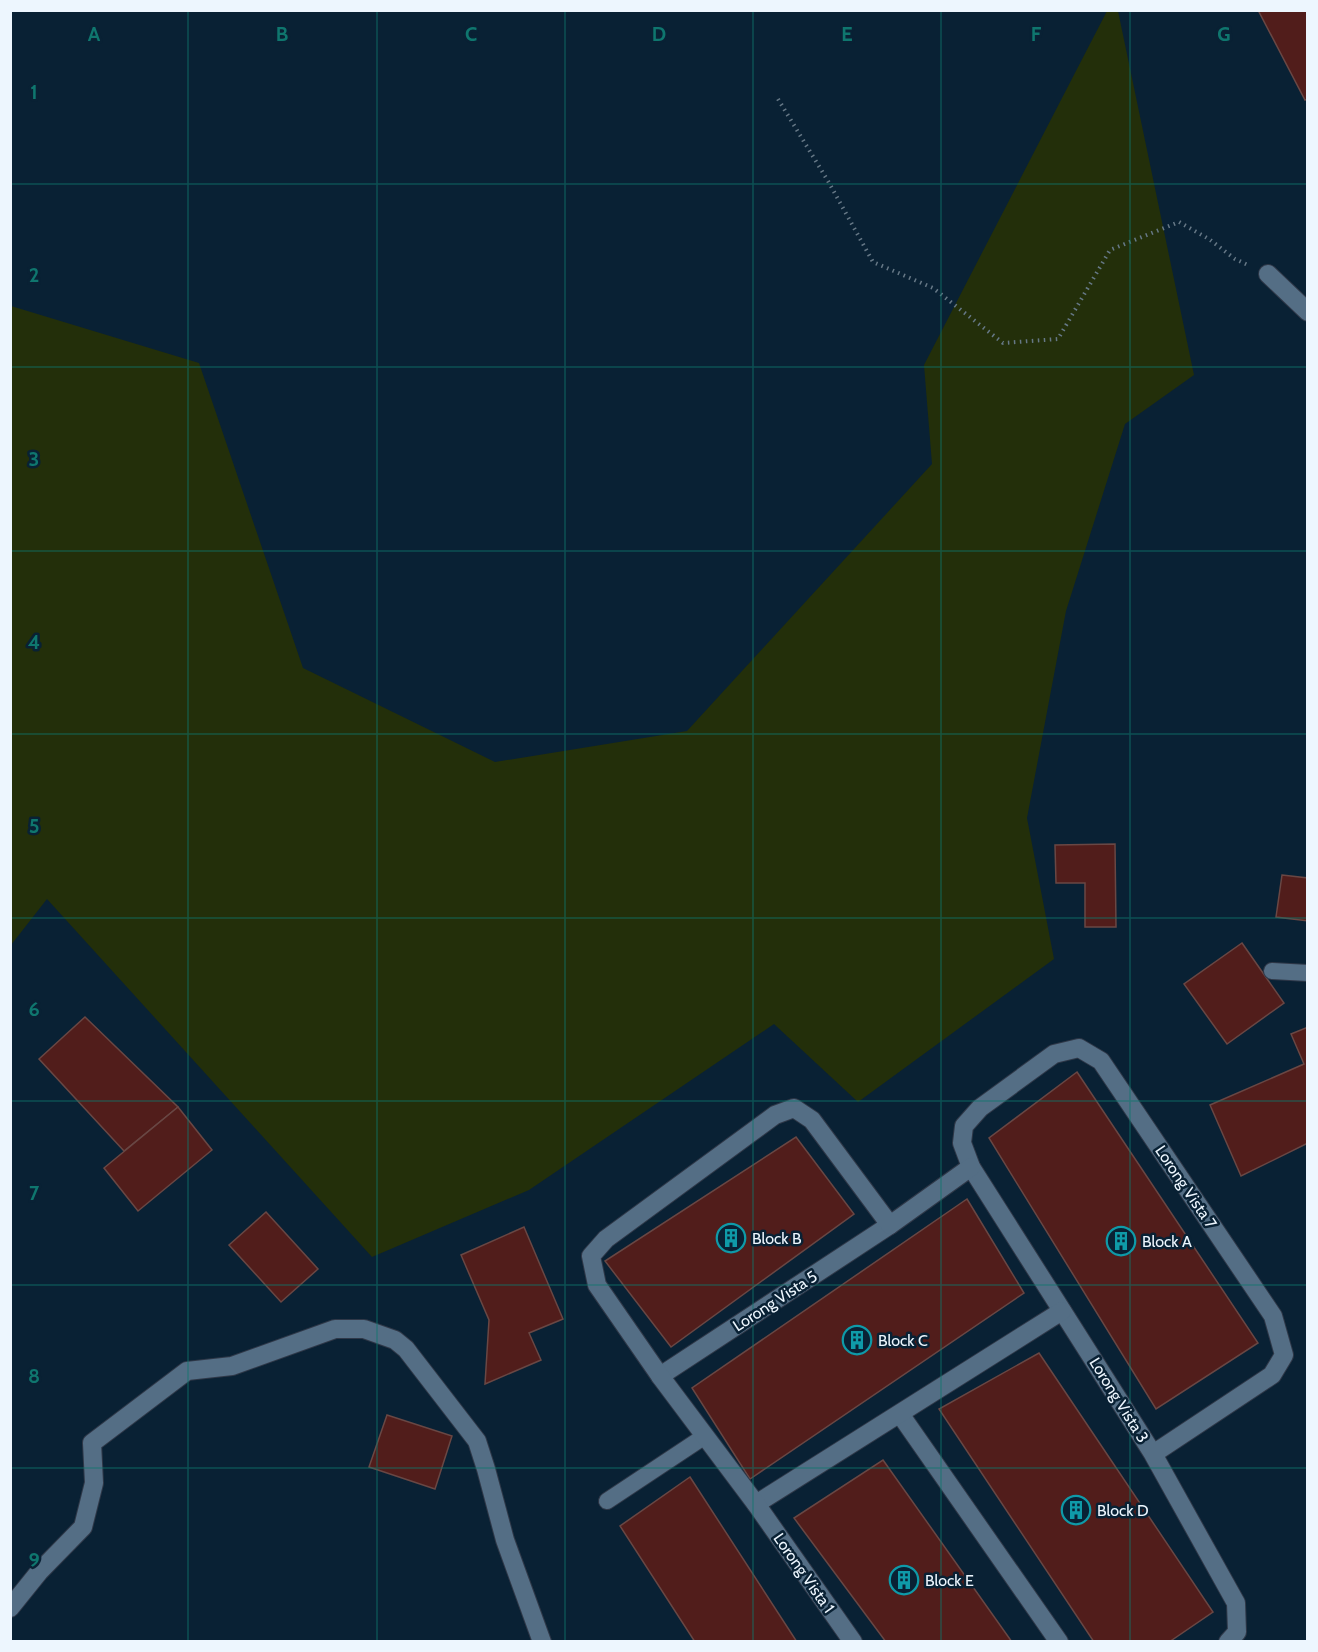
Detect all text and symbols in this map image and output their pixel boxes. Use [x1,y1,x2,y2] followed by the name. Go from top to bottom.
[88,22,101,46] text: A
[276,22,288,46] text: B
[465,22,477,46] text: C
[652,22,666,46] text: D
[841,22,853,46] text: E
[1031,22,1042,46] text: F
[1217,22,1231,46] text: G
[30,80,38,104] text: 1
[29,263,39,287] text: 2
[29,447,39,471] text: 3
[28,630,40,654] text: 4
[29,814,39,838] text: 5
[28,997,40,1021] text: 6
[1151,1142,1221,1232] street label: Lorong Vista 7
[29,1181,40,1205] text: 7
[715,1222,747,1254] building icon: Block B
[1105,1225,1137,1257] building icon: Block A
[752,1229,802,1248] place label: Block B
[1142,1232,1192,1251] place label: Block A
[729,1267,821,1335] street label: Lorong Vista 5
[841,1324,873,1356] building icon: Block C
[878,1331,928,1350] place label: Block C
[1085,1354,1153,1446] street label: Lorong Vista 3
[28,1364,40,1388] text: 8
[1060,1494,1092,1526] building icon: Block D
[1097,1501,1149,1520] place label: Block D
[769,1529,839,1617] street label: Lorong Vista 1
[28,1548,40,1572] text: 9
[888,1564,920,1596] building icon: Block E
[925,1571,974,1590] place label: Block E

